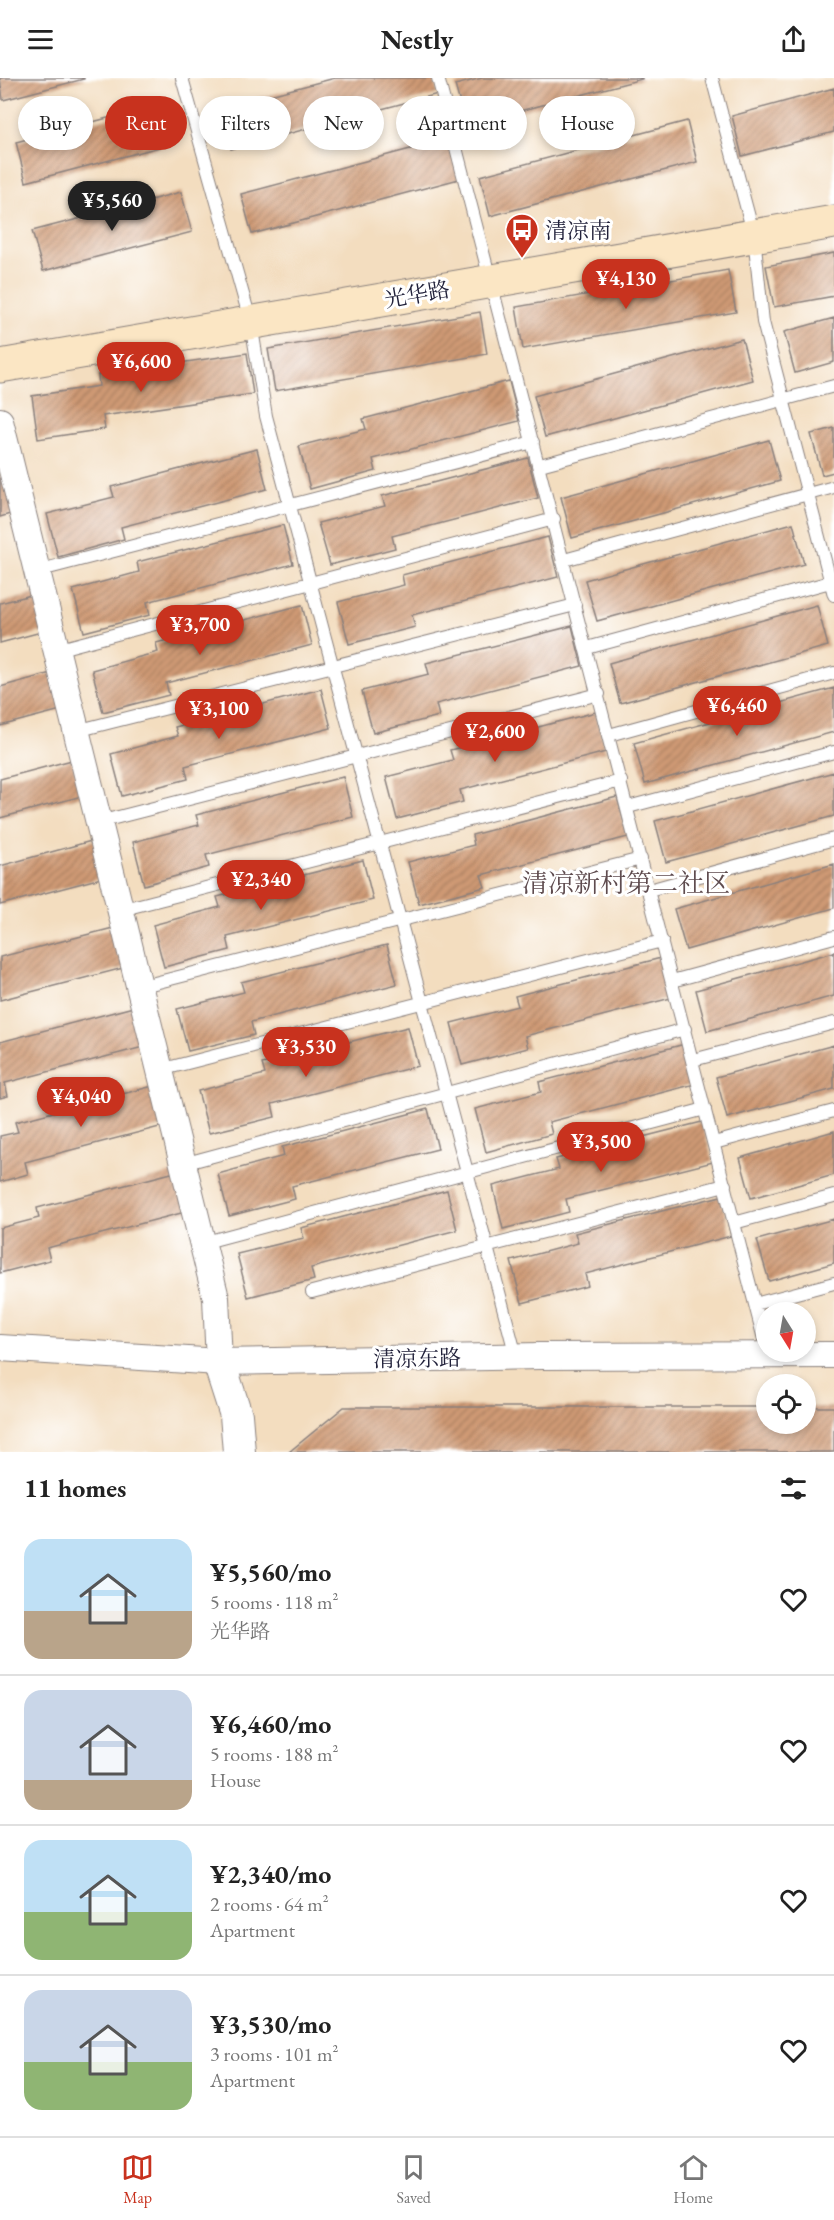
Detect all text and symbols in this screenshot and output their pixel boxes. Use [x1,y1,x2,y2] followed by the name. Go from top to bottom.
[381,22,453,57] text: Nestly
[24,23,57,56] icon: menu
[777,23,810,56] icon: share
[18,96,93,150] chip: Buy
[105,96,187,150] chip: Rent
[199,96,291,150] chip: Filters
[303,96,384,150] chip: New
[396,96,527,150] chip: Apartment
[539,96,635,150] chip: House
[63,181,161,232] pin: ¥5,560
[82,187,142,213] text: ¥5,560
[504,212,540,259] bus stop icon: 清凉南
[545,216,611,245] place label: 清凉南
[577,259,675,310] pin: ¥4,130
[596,265,656,291] text: ¥4,130
[382,274,452,315] street label: 光华路
[92,342,190,393] pin: ¥6,600
[111,348,171,374] text: ¥6,600
[151,605,249,656] pin: ¥3,700
[170,611,230,637] text: ¥3,700
[688,686,786,737] pin: ¥6,460
[170,689,268,740] pin: ¥3,100
[707,692,767,718] text: ¥6,460
[189,695,249,721] text: ¥3,100
[446,712,544,763] pin: ¥2,600
[465,718,525,744] text: ¥2,600
[212,860,310,911] pin: ¥2,340
[231,866,291,892] text: ¥2,340
[522,866,730,900] district label: 清凉新村第二社区
[257,1027,355,1078] pin: ¥3,530
[276,1033,336,1059] text: ¥3,530
[32,1077,130,1128] pin: ¥4,040
[51,1083,111,1109] text: ¥4,040
[552,1122,650,1173] pin: ¥3,500
[571,1128,631,1154] text: ¥3,500
[756,1302,816,1362] north arrow
[756,1302,816,1434] map controls
[373,1343,461,1374] street label: 清凉东路
[756,1374,816,1434] button: locate
[24,1471,126,1505] text: 11 homes
[777,1472,810,1505] icon: filters
[210,1555,331,1589] text: ¥5,560/mo
[72,1563,144,1635] icon: home
[777,1583,810,1616] icon: heart
[210,1589,338,1615] text: 5 rooms · 118 m²
[210,1618,270,1644] text: 光华路
[210,1707,331,1741] text: ¥6,460/mo
[72,1714,144,1786] icon: home
[777,1734,810,1767] icon: heart
[210,1741,338,1767] text: 5 rooms · 188 m²
[210,1767,261,1793] text: House
[210,1857,331,1891] text: ¥2,340/mo
[72,1864,144,1936] icon: home
[777,1884,810,1917] icon: heart
[210,1891,329,1917] text: 2 rooms · 64 m²
[210,1917,295,1943] text: Apartment
[210,2007,331,2041] text: ¥3,530/mo
[72,2014,144,2086] icon: home
[777,2034,810,2067] icon: heart
[210,2041,338,2067] text: 3 rooms · 101 m²
[210,2067,295,2093] text: Apartment
[121,2151,154,2208] tab: Map
[397,2151,431,2208] tab: Saved
[673,2151,713,2208] tab: Home

